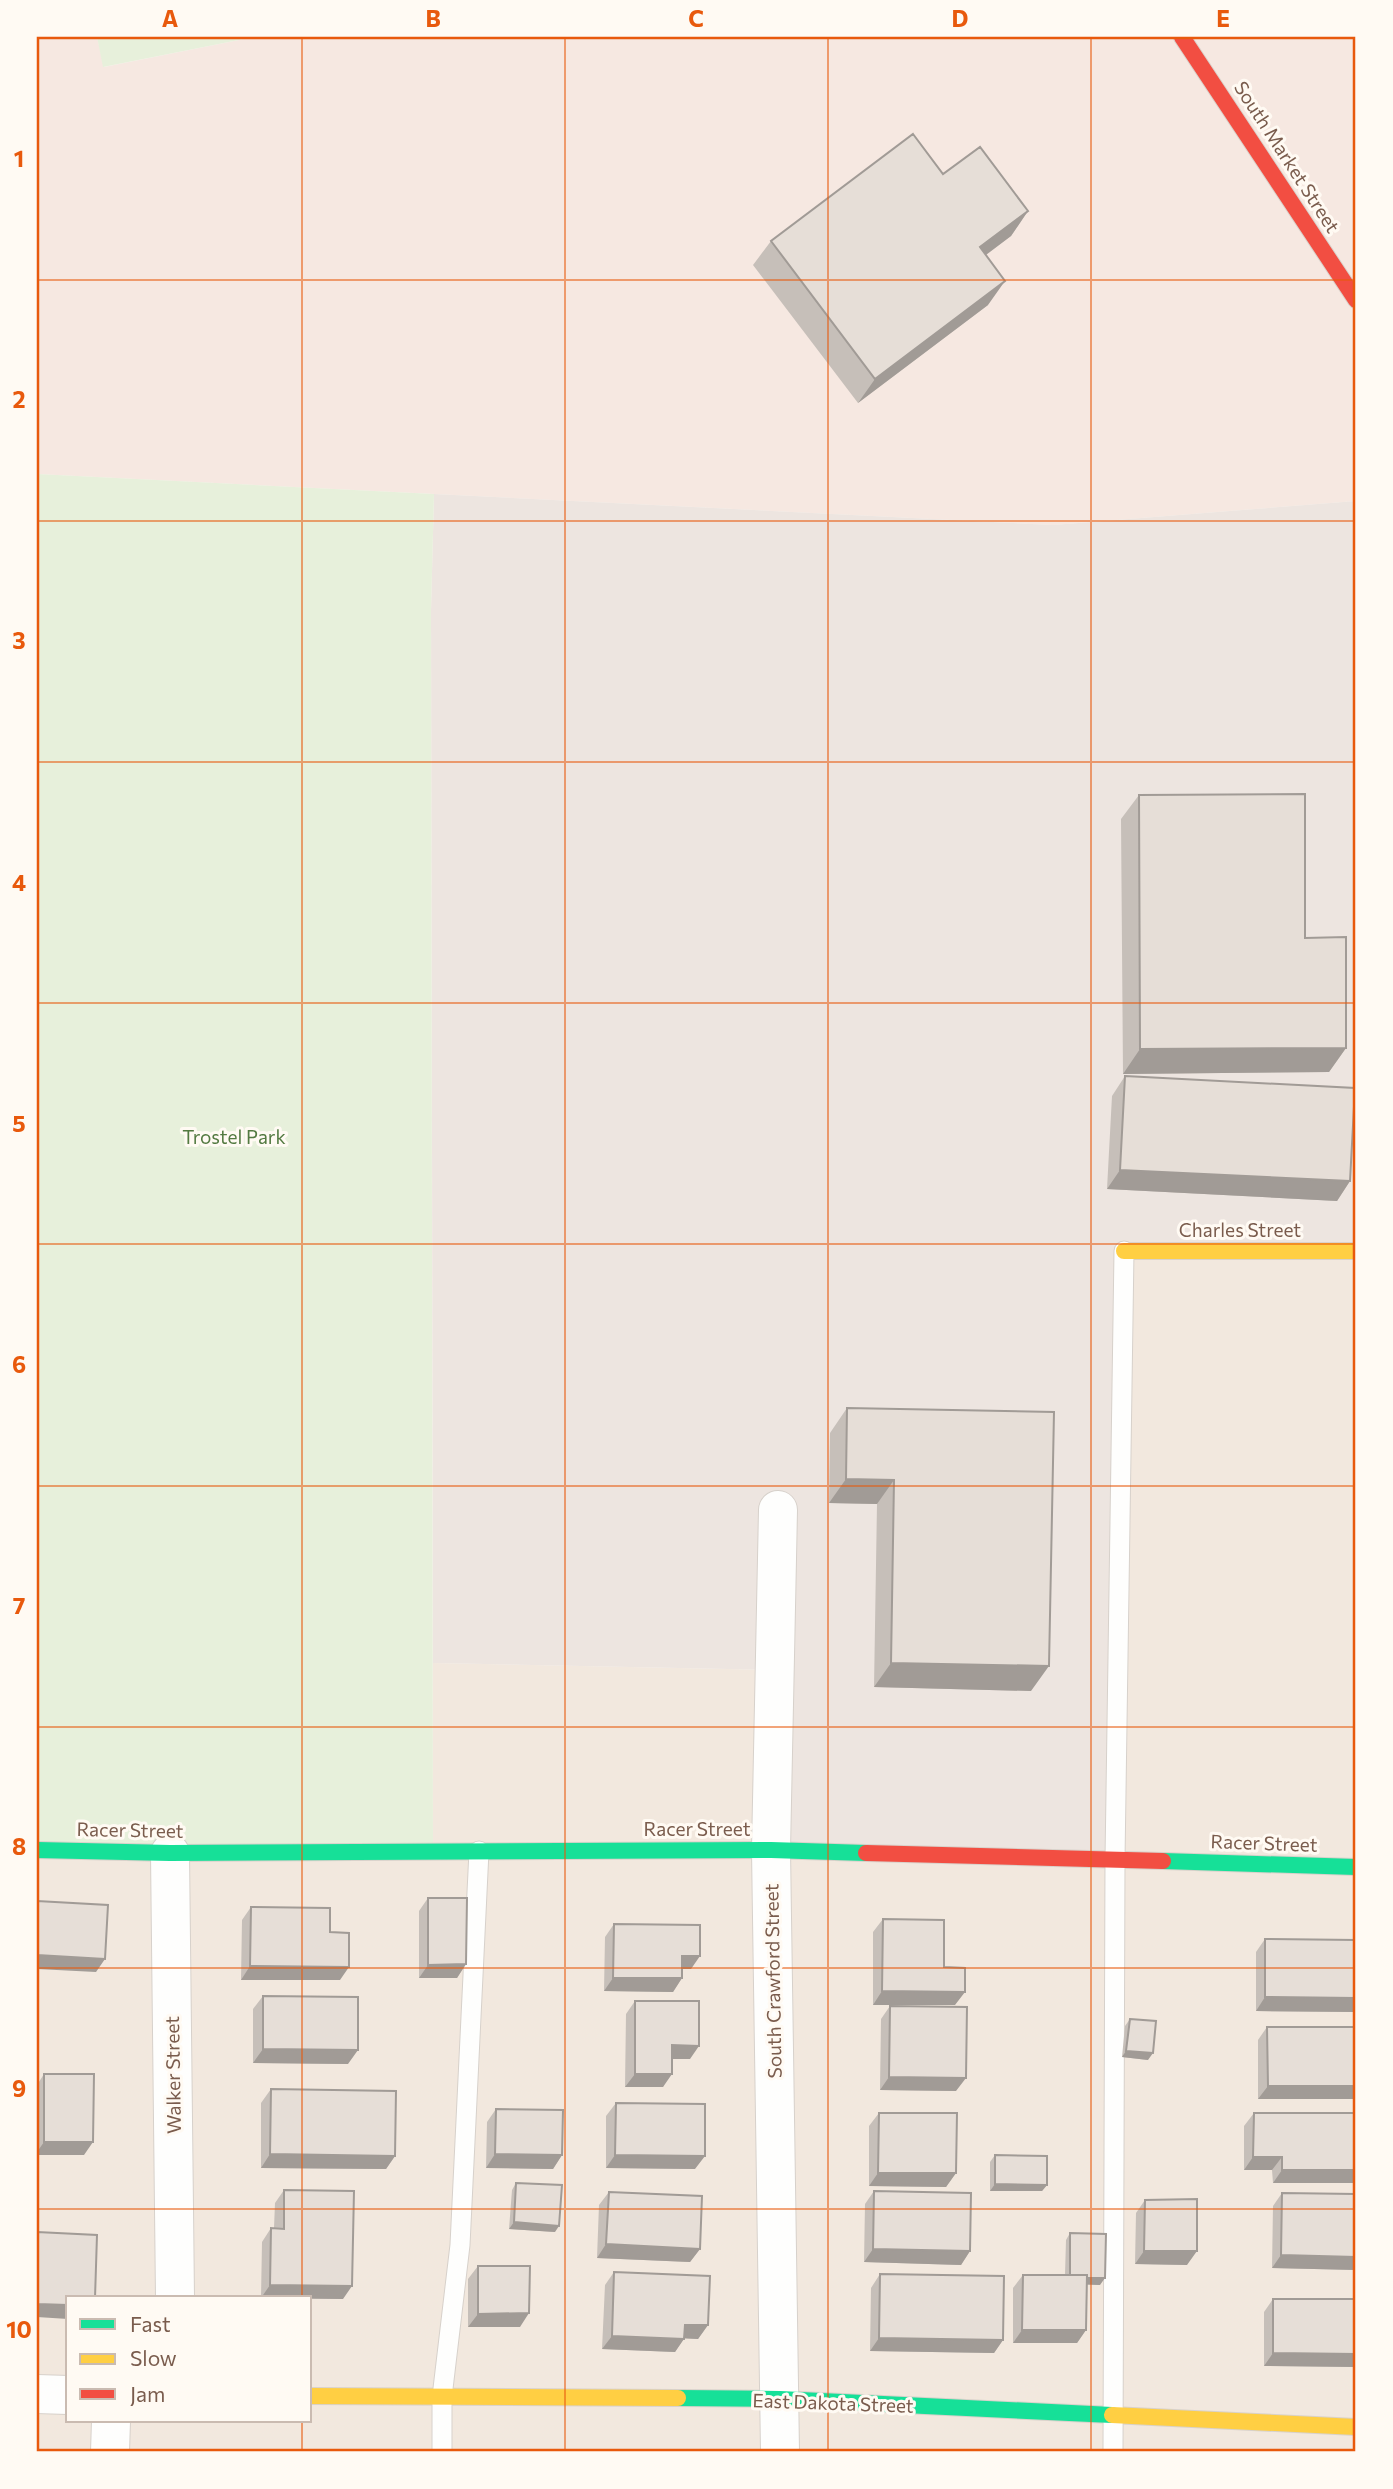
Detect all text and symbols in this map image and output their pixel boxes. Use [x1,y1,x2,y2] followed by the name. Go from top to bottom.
[162,4,179,32] text: A
[425,4,441,32] text: B
[688,4,704,32] text: C
[952,4,969,32] text: D
[1216,4,1230,32] text: E
[1230,77,1345,237] street label: South Market Street
[14,144,24,172] text: 1
[12,385,26,413] text: 2
[12,626,26,654] text: 3
[12,868,26,896] text: 4
[12,1109,26,1137] text: 5
[182,1125,286,1148] park label: Trostel Park
[1179,1218,1301,1241] street label: Charles Street
[12,1350,26,1378] text: 6
[13,1591,25,1619] text: 7
[76,1817,184,1842] street label: Racer Street
[644,1817,751,1840] street label: Racer Street
[1210,1829,1318,1856] street label: Racer Street
[12,1832,26,1860] text: 8
[759,1883,786,2079] street label: South Crawford Street
[160,2016,185,2134] street label: Walker Street
[12,2074,26,2102] text: 9
[66,2296,312,2422] legend
[130,2311,171,2336] text: Fast
[6,2315,32,2343] text: 10
[130,2345,177,2370] text: Slow
[130,2381,165,2406] text: Jam
[752,2388,914,2417] street label: East Dakota Street

